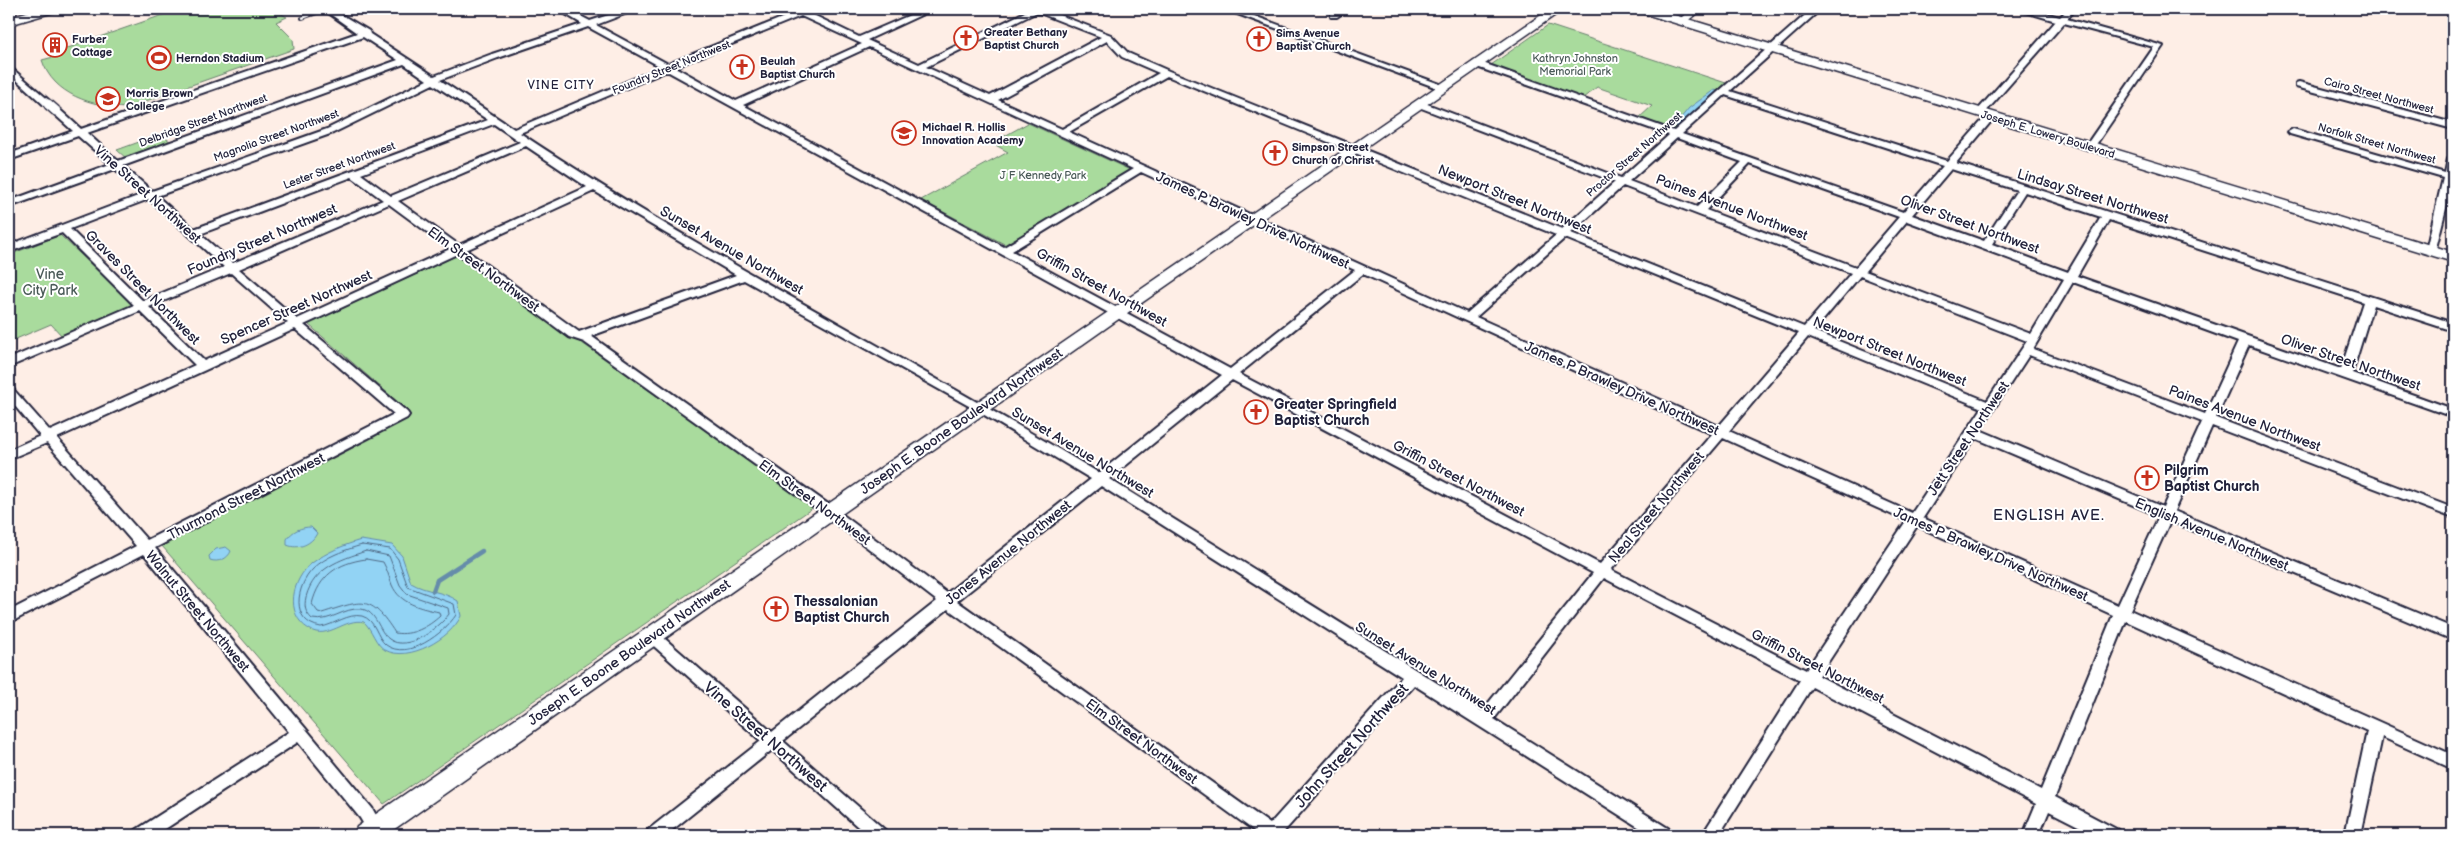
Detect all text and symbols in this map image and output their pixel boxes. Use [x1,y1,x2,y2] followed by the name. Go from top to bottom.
[953,25,979,51] church icon: Greater Bethany Baptist Church
[984,26,1067,52] place label: Greater Bethany Baptist Church
[1246,26,1272,52] church icon: Sims Avenue Baptist Church
[1276,27,1351,53] place label: Sims Avenue Baptist Church
[42,32,68,58] building icon: Furber Cottage
[72,33,112,59] place label: Furber Cottage
[610,38,733,97] street label: Foundry Street Northwest
[146,45,172,71] sports icon: Herndon Stadium
[176,52,264,65] place label: Herndon Stadium
[1532,52,1618,78] park label: Kathryn Johnston Memorial Park
[729,54,755,80] church icon: Beulah Baptist Church
[760,55,835,81] place label: Beulah Baptist Church
[2323,75,2436,117] street label: Cairo Street Northwest
[528,78,594,93] district label: VINE CITY
[95,86,121,112] school or university icon: Morris Brown College
[126,87,193,113] place label: Morris Brown College
[137,91,270,150] street label: Delbridge Street Northwest
[212,107,341,164] street label: Magnolia Street Northwest
[1979,108,2116,161] street label: Joseph E. Lowery Boulevard
[1584,109,1685,200] street label: Proctor Street Northwest
[891,120,917,146] school or university icon: Michael R. Hollis Innovation Academy
[2316,120,2438,167] street label: Norfolk Street Northwest
[922,121,1023,147] place label: Michael R. Hollis Innovation Academy
[281,139,397,192] street label: Lester Street Northwest
[1262,140,1288,166] church icon: Simpson Street Church of Christ
[1292,141,1375,167] place label: Simpson Street Church of Christ
[91,142,205,247] street label: Vine Street Northwest
[1436,161,1595,238] street label: Newport Street Northwest
[2015,165,2171,228] street label: Lindsay Street Northwest
[1153,168,1353,273] street label: James P Brawley Drive Northwest
[1000,169,1087,182] park label: J F Kennedy Park
[1653,171,1811,245] street label: Paines Avenue Northwest
[1898,191,2042,258] street label: Oliver Street Northwest
[185,200,340,279] street label: Foundry Street Northwest
[657,202,807,299] street label: Sunset Avenue Northwest
[424,223,544,316] street label: Elm Street Northwest
[82,226,204,349] street label: Graves Street Northwest
[1033,244,1171,331] street label: Griffin Street Northwest
[23,266,78,299] park label: Vine City Park
[218,266,375,349] street label: Spencer Street Northwest
[1811,313,1970,390] street label: Newport Street Northwest
[2279,331,2424,395] street label: Oliver Street Northwest
[1522,338,1722,439] street label: James P Brawley Drive Northwest
[857,344,1066,498] street label: Joseph E. Boone Boulevard Northwest
[1924,377,2013,499] street label: Jett Street Northwest
[2166,382,2324,456] street label: Paines Avenue Northwest
[1274,396,1397,429] place label: Greater Springfield Baptist Church
[1243,399,1269,425] church icon: Greater Springfield Baptist Church
[1009,403,1157,502] street label: Sunset Avenue Northwest
[1390,436,1528,521] street label: Griffin Street Northwest
[1605,448,1708,566] street label: Neal Street Northwest
[165,449,328,544] street label: Thurmond Street Northwest
[755,456,875,549] street label: Elm Street Northwest
[2164,462,2259,495] place label: Pilgrim Baptist Church
[2134,465,2160,491] church icon: Pilgrim Baptist Church
[2132,494,2292,575] street label: English Avenue Northwest
[942,496,1075,608] street label: Jones Avenue Northwest
[1891,504,2091,605] street label: James P Brawley Drive Northwest
[1993,506,2105,525] district label: ENGLISH AVE.
[142,547,254,676] street label: Walnut Street Northwest
[525,575,734,729] street label: Joseph E. Boone Boulevard Northwest
[794,593,889,626] place label: Thessalonian Baptist Church
[763,596,789,622] church icon: Thessalonian Baptist Church
[1352,618,1500,719] street label: Sunset Avenue Northwest
[1748,626,1888,708] street label: Griffin Street Northwest
[699,678,831,796] street label: Vine Street Northwest
[1291,680,1413,812] street label: John Street Northwest
[1082,695,1202,788] street label: Elm Street Northwest

